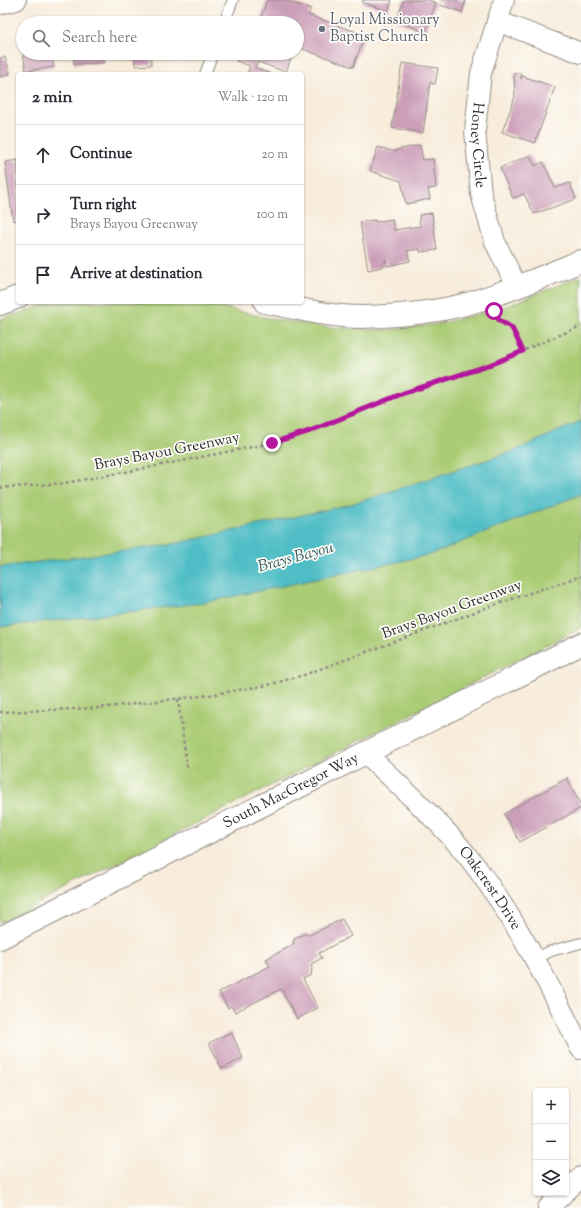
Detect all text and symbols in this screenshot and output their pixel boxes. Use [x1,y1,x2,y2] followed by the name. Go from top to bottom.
[330,10,440,48] place label: Loyal Missionary Baptist Church
[16,16,304,60] search box
[317,24,327,34] marker: Loyal Missionary Baptist Church
[30,27,52,49] icon: search
[62,28,137,49] text: Search here
[32,86,73,110] text: 2 min
[218,89,288,107] text: Walk · 120 m
[465,101,491,189] street label: Honey Circle
[32,144,54,166] icon: ahead
[70,144,132,165] text: Continue
[262,146,288,164] text: 20 m
[70,195,136,216] text: Turn right
[32,204,54,226] icon: right
[256,206,288,224] text: 100 m
[70,216,198,234] text: Brays Bayou Greenway
[32,264,54,286] icon: arrive
[70,264,203,285] text: Arrive at destination
[485,302,503,320] route start
[93,428,242,476] street label: Brays Bayou Greenway
[263,434,281,452] route end
[256,537,337,579] water label: Brays Bayou
[379,575,525,645] street label: Brays Bayou Greenway
[219,747,363,834] street label: South MacGregor Way
[453,842,526,934] street label: Oakcrest Drive
[533,1088,569,1196] map controls
[533,1088,569,1124] button: +
[533,1124,569,1160] button: −
[533,1160,569,1196] button: layers

